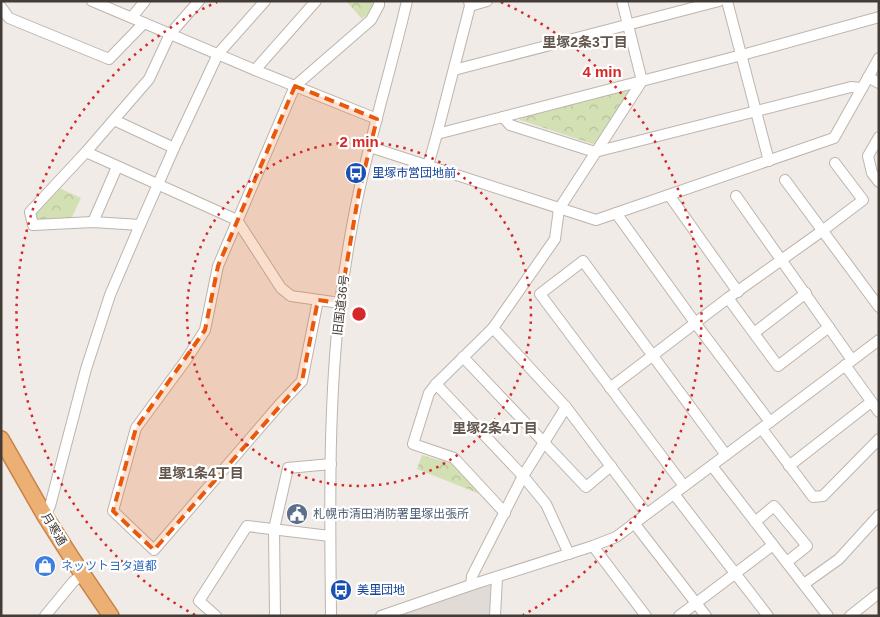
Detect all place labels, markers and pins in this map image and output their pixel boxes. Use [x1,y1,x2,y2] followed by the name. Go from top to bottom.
[344,161,368,185] bus stop icon: 里塚市営団地前
[372,166,456,180] place label: 里塚市営団地前
[350,305,368,323] centre of rings
[285,502,309,526] public building icon: 札幌市清田消防署里塚出張所
[313,507,469,521] place label: 札幌市清田消防署里塚出張所
[33,554,57,578] shop icon: ネッツトヨタ道都
[61,559,157,573] place label: ネッツトヨタ道都
[329,578,353,602] bus stop icon: 美里団地
[357,583,405,597] place label: 美里団地

